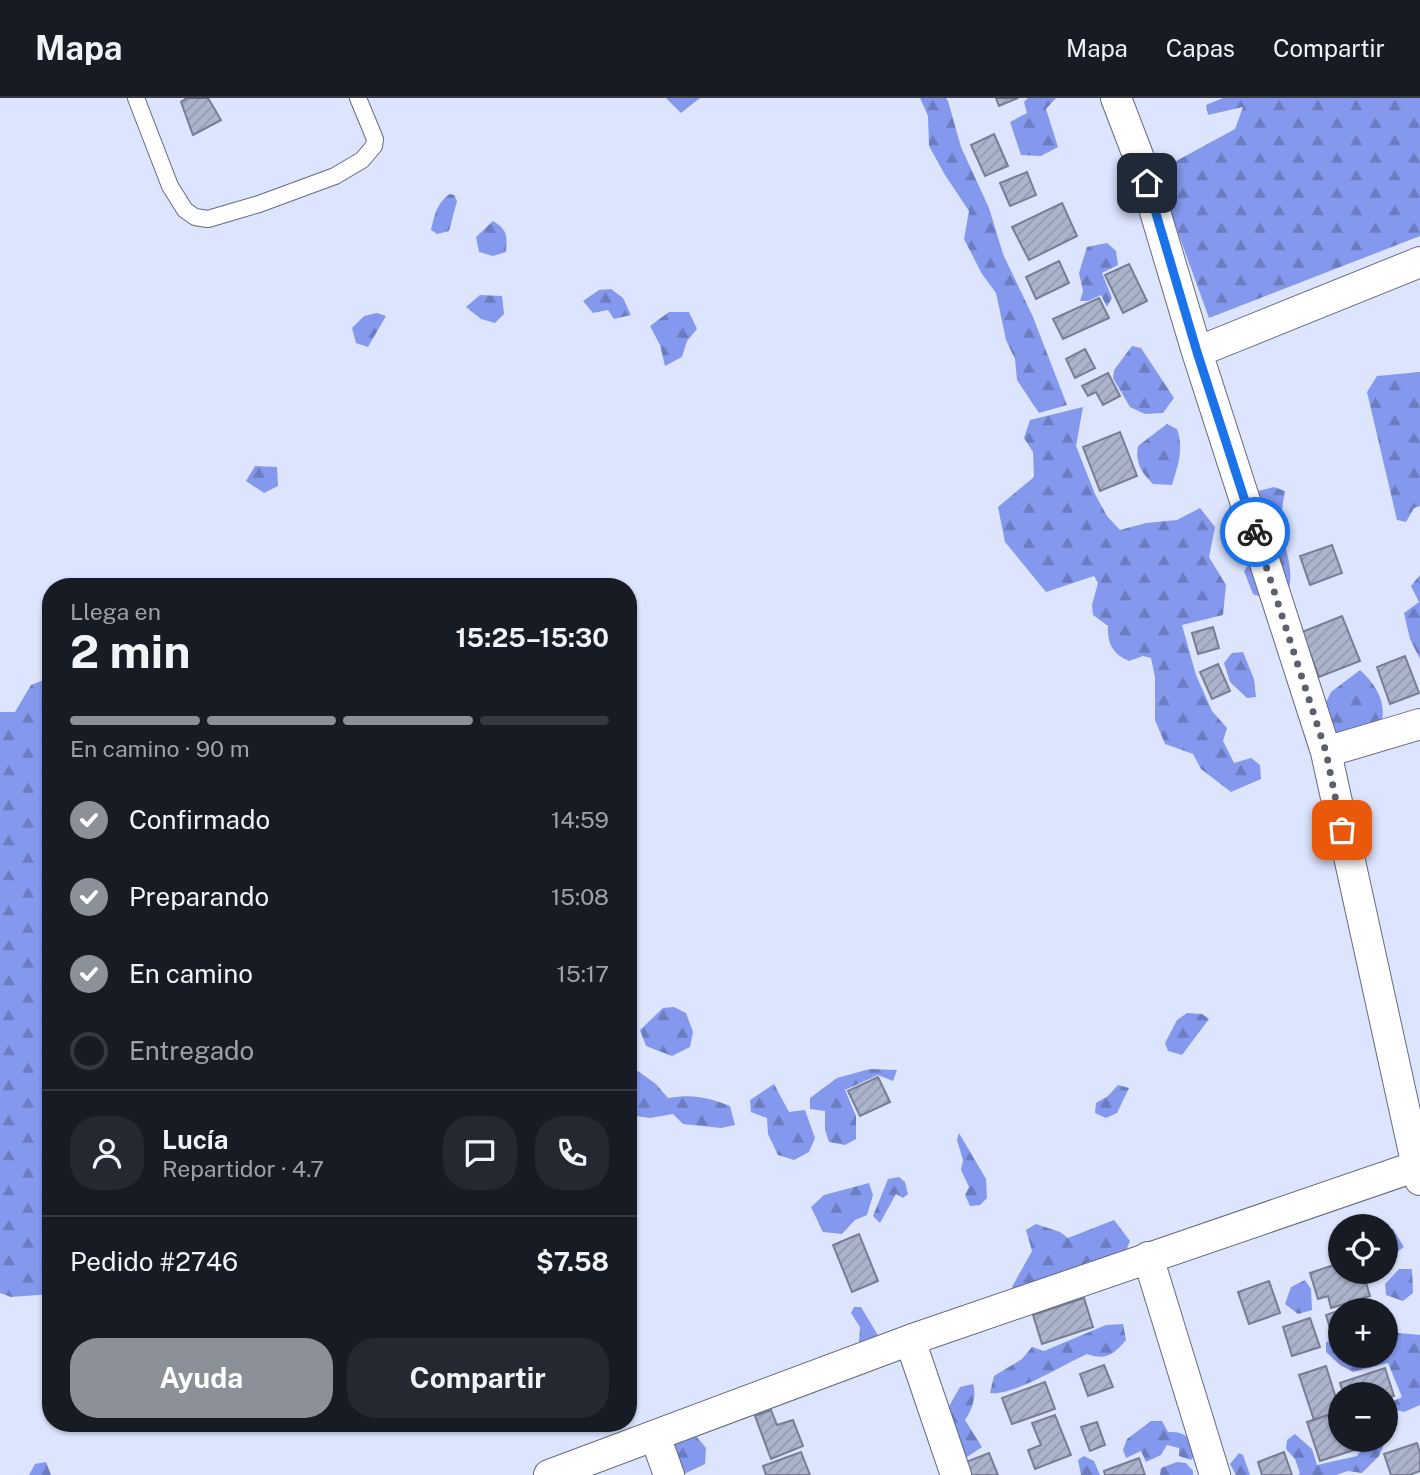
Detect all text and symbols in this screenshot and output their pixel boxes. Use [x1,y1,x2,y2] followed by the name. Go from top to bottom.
[35,29,123,67] text: Mapa
[1066,34,1128,62] text: Mapa
[1166,34,1235,62] text: Capas
[1273,34,1385,62] text: Compartir
[1117,153,1177,213] pin
[1128,164,1166,202] icon: home
[1220,497,1290,567] courier
[1236,513,1274,551] icon: bike
[70,598,161,625] text: Llega en
[455,622,609,653] text: 15:25–15:30
[70,624,190,678] text: 2 min
[70,735,250,762] text: En camino · 90 m
[1312,800,1372,860] pin
[70,801,108,839] icon: check
[129,804,270,835] text: Confirmado
[551,806,609,833] text: 14:59
[1323,811,1361,849] icon: bag
[70,878,108,916] icon: check
[129,881,269,912] text: Preparando
[551,883,609,910] text: 15:08
[70,955,108,993] icon: check
[129,958,253,989] text: En camino
[557,960,609,987] text: 15:17
[129,1035,254,1066] text: Entregado
[70,1116,144,1190] button: person
[443,1116,517,1190] button: chat
[535,1116,609,1190] button: phone
[162,1124,228,1155] text: Lucía
[162,1155,324,1182] text: Repartidor · 4.7
[1328,1214,1398,1452] map controls
[1328,1214,1398,1284] button: locate
[70,1246,238,1277] text: Pedido #2746
[536,1246,609,1277] text: $7.58
[1328,1298,1398,1368] button: +
[70,1338,333,1418] button: Ayuda
[347,1338,609,1418] button: Compartir
[1328,1382,1398,1452] button: −

